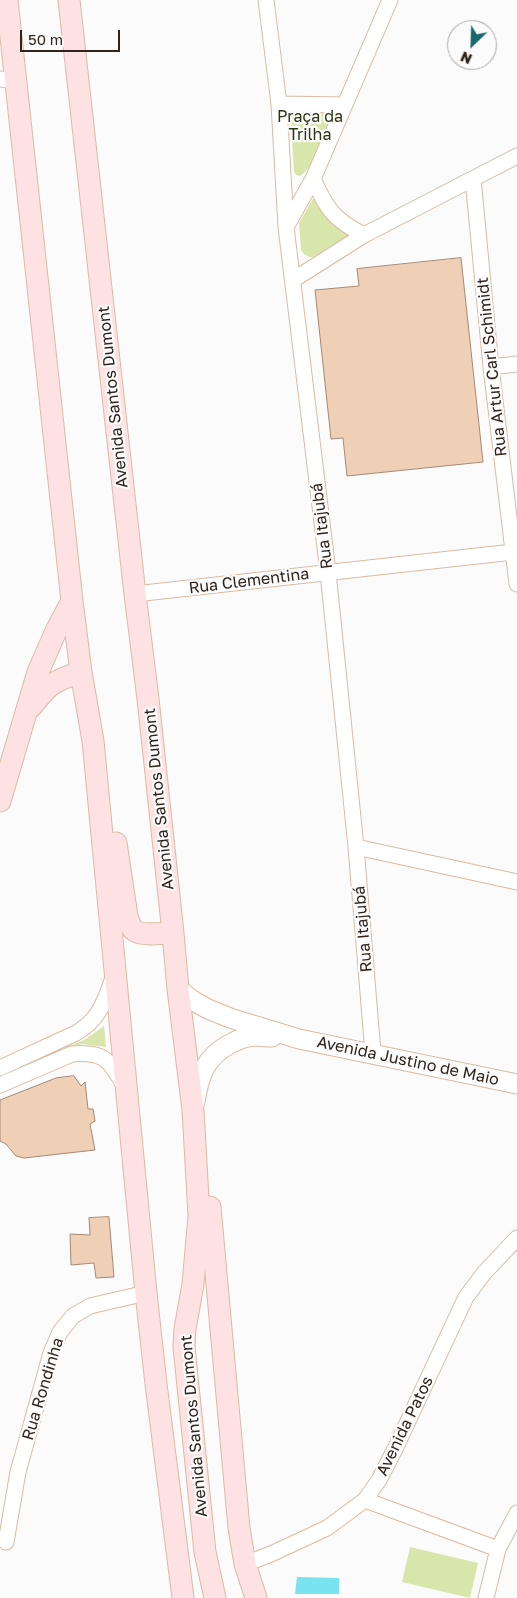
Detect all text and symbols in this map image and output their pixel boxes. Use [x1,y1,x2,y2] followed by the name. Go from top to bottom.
[22,20,122,52] scale bar
[447,20,497,70] north arrow
[28,30,63,48] text: 50 m
[458,48,474,68] text: N
[277,107,343,145] park label: Praça da Trilha
[473,277,511,457] street label: Rua Artur Carl Schimidt
[94,305,132,489] street label: Avenida Santos Dumont
[307,482,337,570] street label: Rua Itajubá
[188,564,310,598] street label: Rua Clementina
[140,707,178,891] street label: Avenida Santos Dumont
[350,885,376,973] street label: Rua Itajubá
[315,1032,501,1090] street label: Avenida Justino de Maio
[176,1334,212,1518] street label: Avenida Santos Dumont
[18,1335,68,1443] street label: Rua Rondinha
[373,1373,437,1479] street label: Avenida Patos

